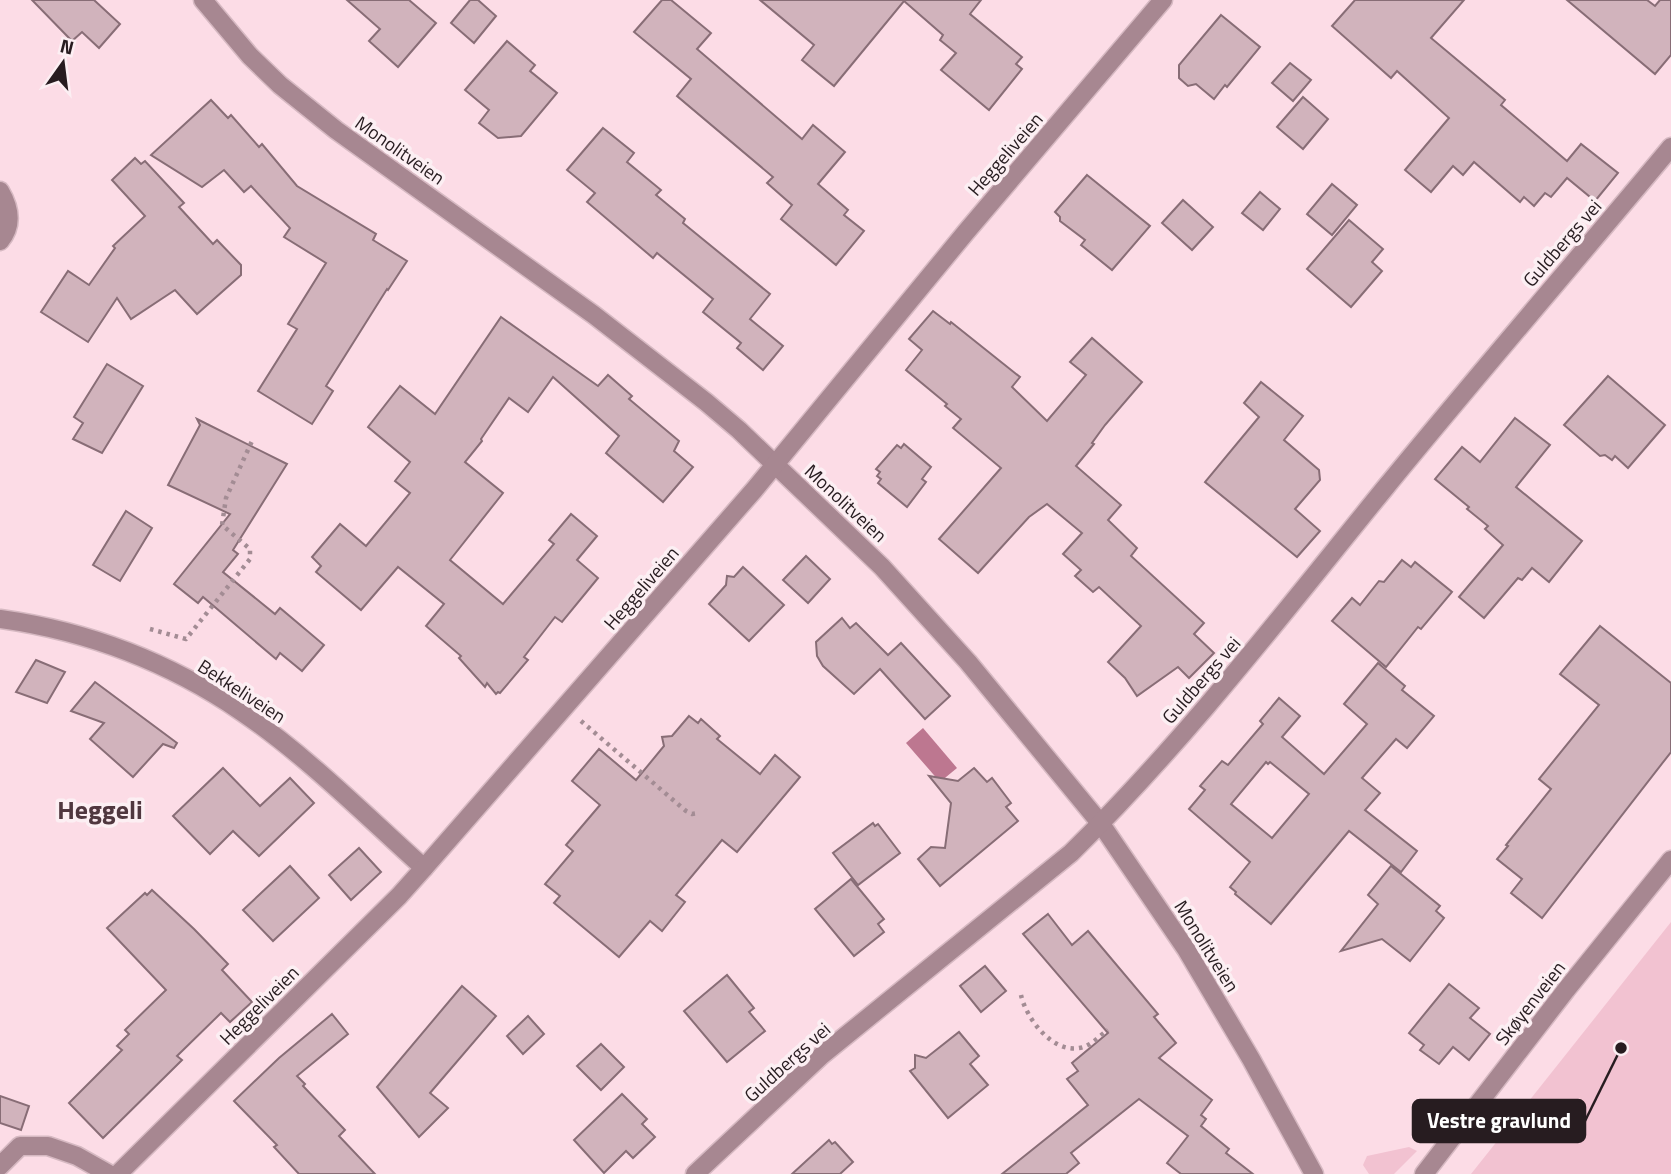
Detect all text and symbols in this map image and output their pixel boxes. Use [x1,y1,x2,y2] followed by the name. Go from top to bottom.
[28,28,98,98] north arrow
[57,30,77,62] text: N
[960,105,1049,202] street label: Heggeliveien
[349,108,451,191] street label: Monolitveien
[1515,192,1608,293] street label: Guldbergs vei
[798,457,894,549] street label: Monolitveien
[596,539,685,636] street label: Heggeliveien
[1154,629,1247,730] street label: Guldbergs vei
[192,651,292,730] street label: Bekkeliveien
[57,790,143,829] district label: Heggeli
[1168,894,1247,997] street label: Monolitveien
[1487,954,1572,1051] street label: Skøyenveien
[212,958,305,1051] street label: Heggeliveien
[737,1015,836,1108] street label: Guldbergs vei
[1413,1100,1585,1142] callout: Vestre gravlund
[1427,1104,1571,1136] text: Vestre gravlund

